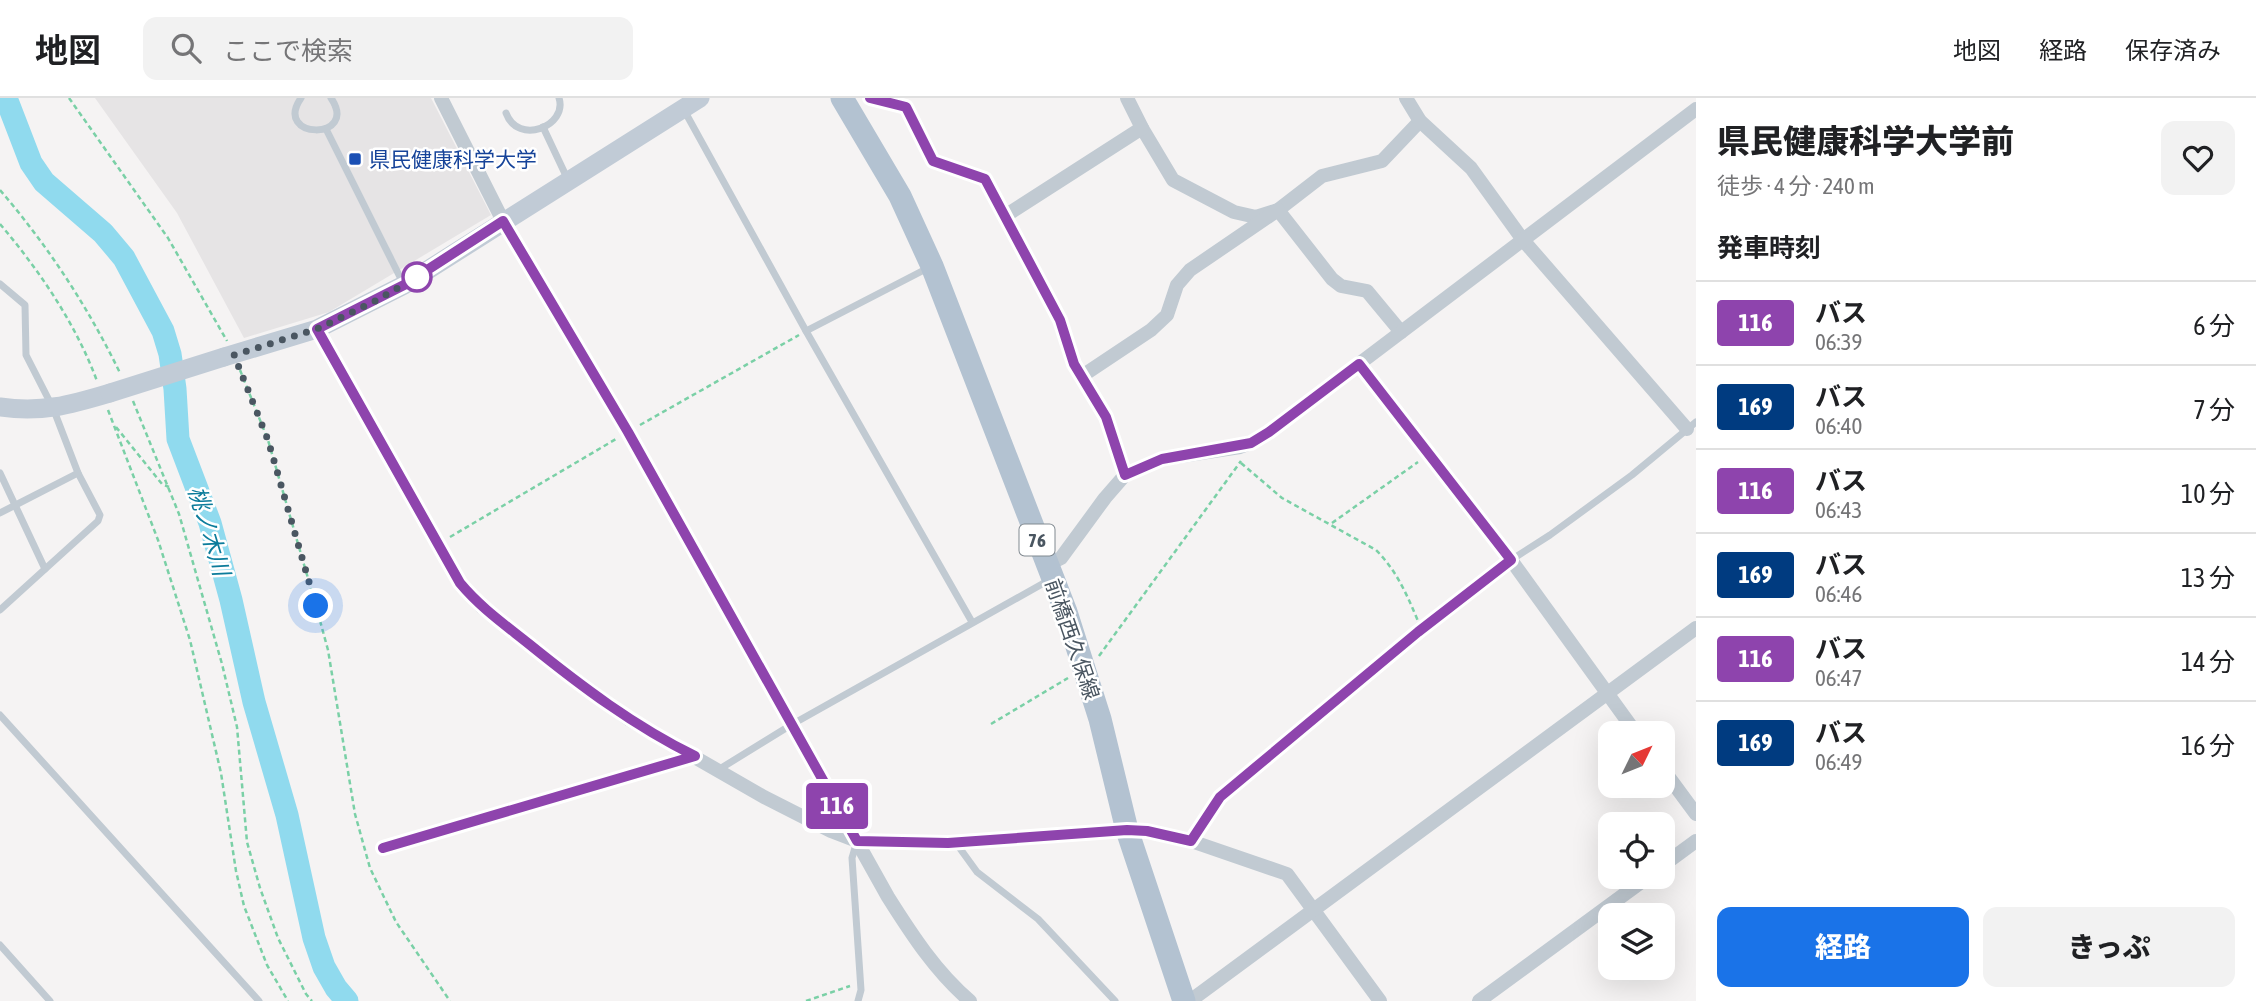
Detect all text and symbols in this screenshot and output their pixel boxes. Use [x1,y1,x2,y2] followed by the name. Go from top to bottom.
[143,17,633,80] search box
[167,29,205,67] icon: search
[35,31,101,69] text: 地図
[223,36,353,66] text: ここで検索
[1953,37,2001,64] text: 地図
[2039,37,2087,64] text: 経路
[2125,37,2221,64] text: 保存済み
[2161,121,2235,195] button: heart
[1717,122,2014,160] text: 県民健康科学大学前
[369,147,537,171] place label: 県民健康科学大学
[347,151,363,167] marker: 県民健康科学大学
[1717,173,1875,199] text: 徒歩 · 4 分 · 240 m
[1717,233,1821,263] text: 発車時刻
[402,262,432,292] unlabelled marker
[1815,298,1867,328] text: バス
[1739,309,1772,336] text: 116
[2193,311,2235,341] text: 6 分
[1815,329,1862,355] text: 06:39
[1815,382,1867,412] text: バス
[1739,393,1772,420] text: 169
[2193,395,2235,425] text: 7 分
[1815,413,1862,439] text: 06:40
[1815,466,1867,496] text: バス
[1739,477,1772,504] text: 116
[2181,479,2235,509] text: 10 分
[183,483,236,582] water label: 桃ノ木川
[1815,497,1862,523] text: 06:43
[1020,524,1054,556] road number: 76
[1815,550,1867,580] text: バス
[1739,561,1772,588] text: 169
[2181,563,2235,593] text: 13 分
[1041,576,1105,702] street label: 前橋西久保線
[1815,581,1862,607] text: 06:46
[298,588,333,623] your location
[1815,634,1867,664] text: バス
[1739,645,1772,672] text: 116
[2181,647,2235,677] text: 14 分
[1815,665,1862,691] text: 06:47
[1815,718,1867,748] text: バス
[1598,721,1675,798] north arrow
[1598,721,1675,980] map controls
[1739,729,1772,756] text: 169
[2181,731,2235,761] text: 16 分
[1815,749,1862,775] text: 06:49
[797,783,877,829] line badge: 116
[820,792,854,819] text: 116
[1598,812,1675,889] button: locate
[1598,903,1675,980] button: layers
[1717,907,1969,987] button: 経路
[1983,907,2235,987] button: きっぷ

